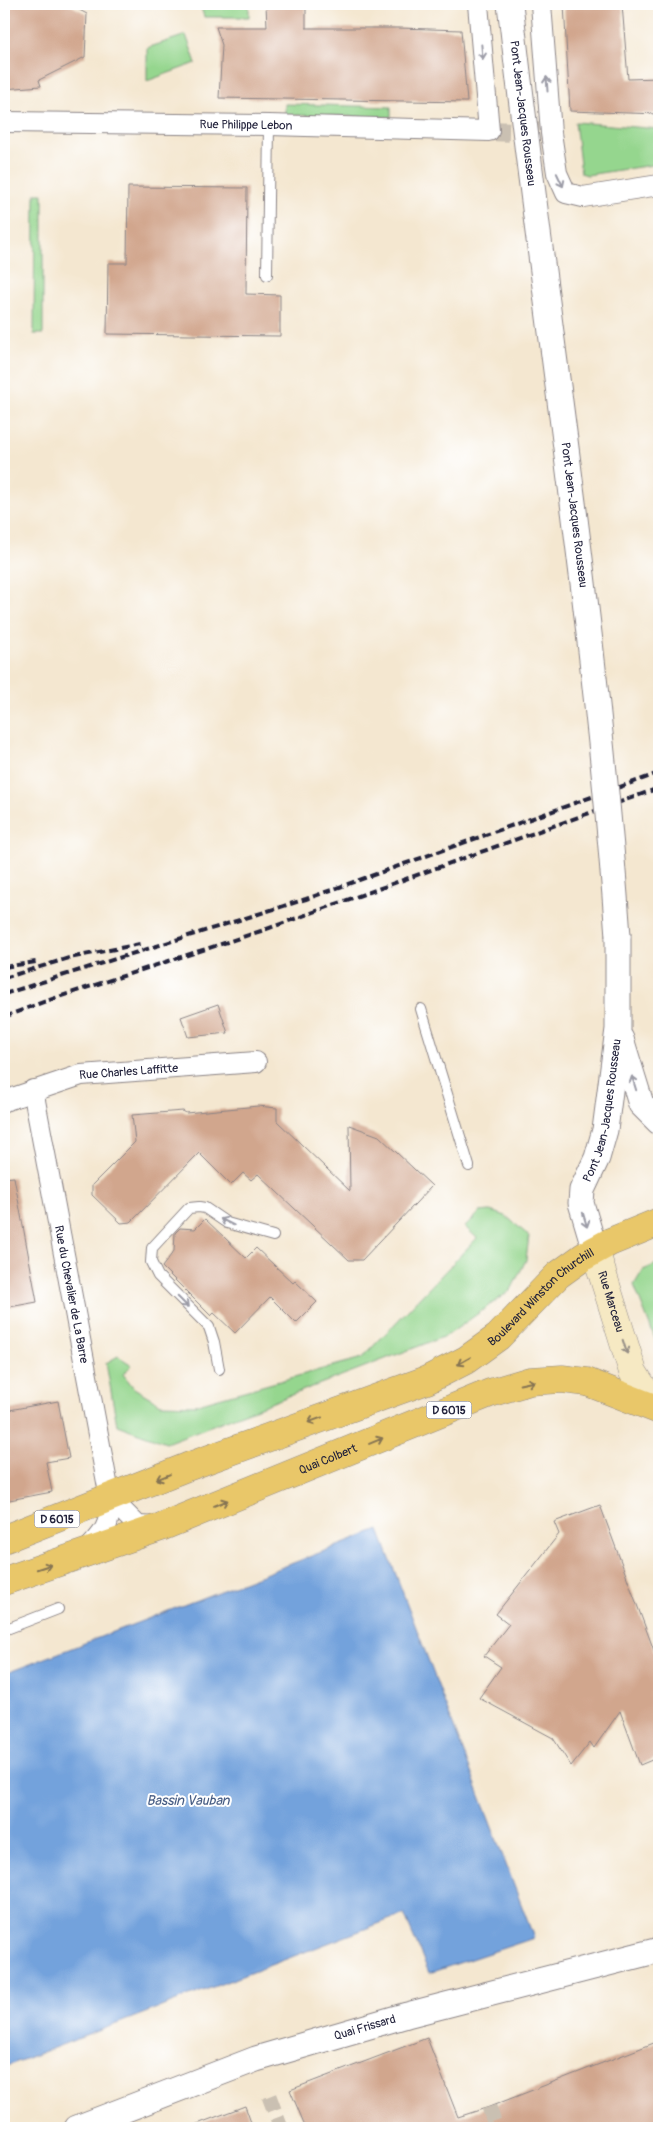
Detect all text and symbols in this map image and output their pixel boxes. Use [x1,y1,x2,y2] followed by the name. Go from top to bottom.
[506,40,539,187] street label: Pont Jean-Jacques Rousseau
[478,44,487,60] one-way arrow
[543,76,552,92] one-way arrow
[200,117,293,134] street label: Rue Philippe Lebon
[556,172,566,187] one-way arrow
[557,441,591,589] street label: Pont Jean-Jacques Rousseau
[580,1038,625,1185] street label: Pont Jean-Jacques Rousseau
[79,1061,179,1083] street label: Rue Charles Laffitte
[628,1075,638,1091] one-way arrow
[581,1212,591,1228] one-way arrow
[220,1216,235,1226] one-way arrow
[51,1224,91,1365] street label: Rue du Chevalier de La Barre
[485,1245,597,1350] street label: Boulevard Winston Churchill
[594,1269,627,1334] street label: Rue Marceau
[177,1295,189,1308] one-way arrow
[621,1338,631,1354] one-way arrow
[458,1356,472,1366] one-way arrow
[519,1378,535,1387] one-way arrow
[426,1402,472,1418] road number: D 6015
[308,1416,323,1425] one-way arrow
[368,1435,383,1445] one-way arrow
[297,1441,359,1478] street label: Quai Colbert
[156,1473,171,1482] one-way arrow
[213,1498,229,1507] one-way arrow
[34,1510,80,1528] road number: D 6015
[35,1562,51,1571] one-way arrow
[147,1792,230,1809] water label: Bassin Vauban
[332,2012,398,2044] street label: Quai Frissard

